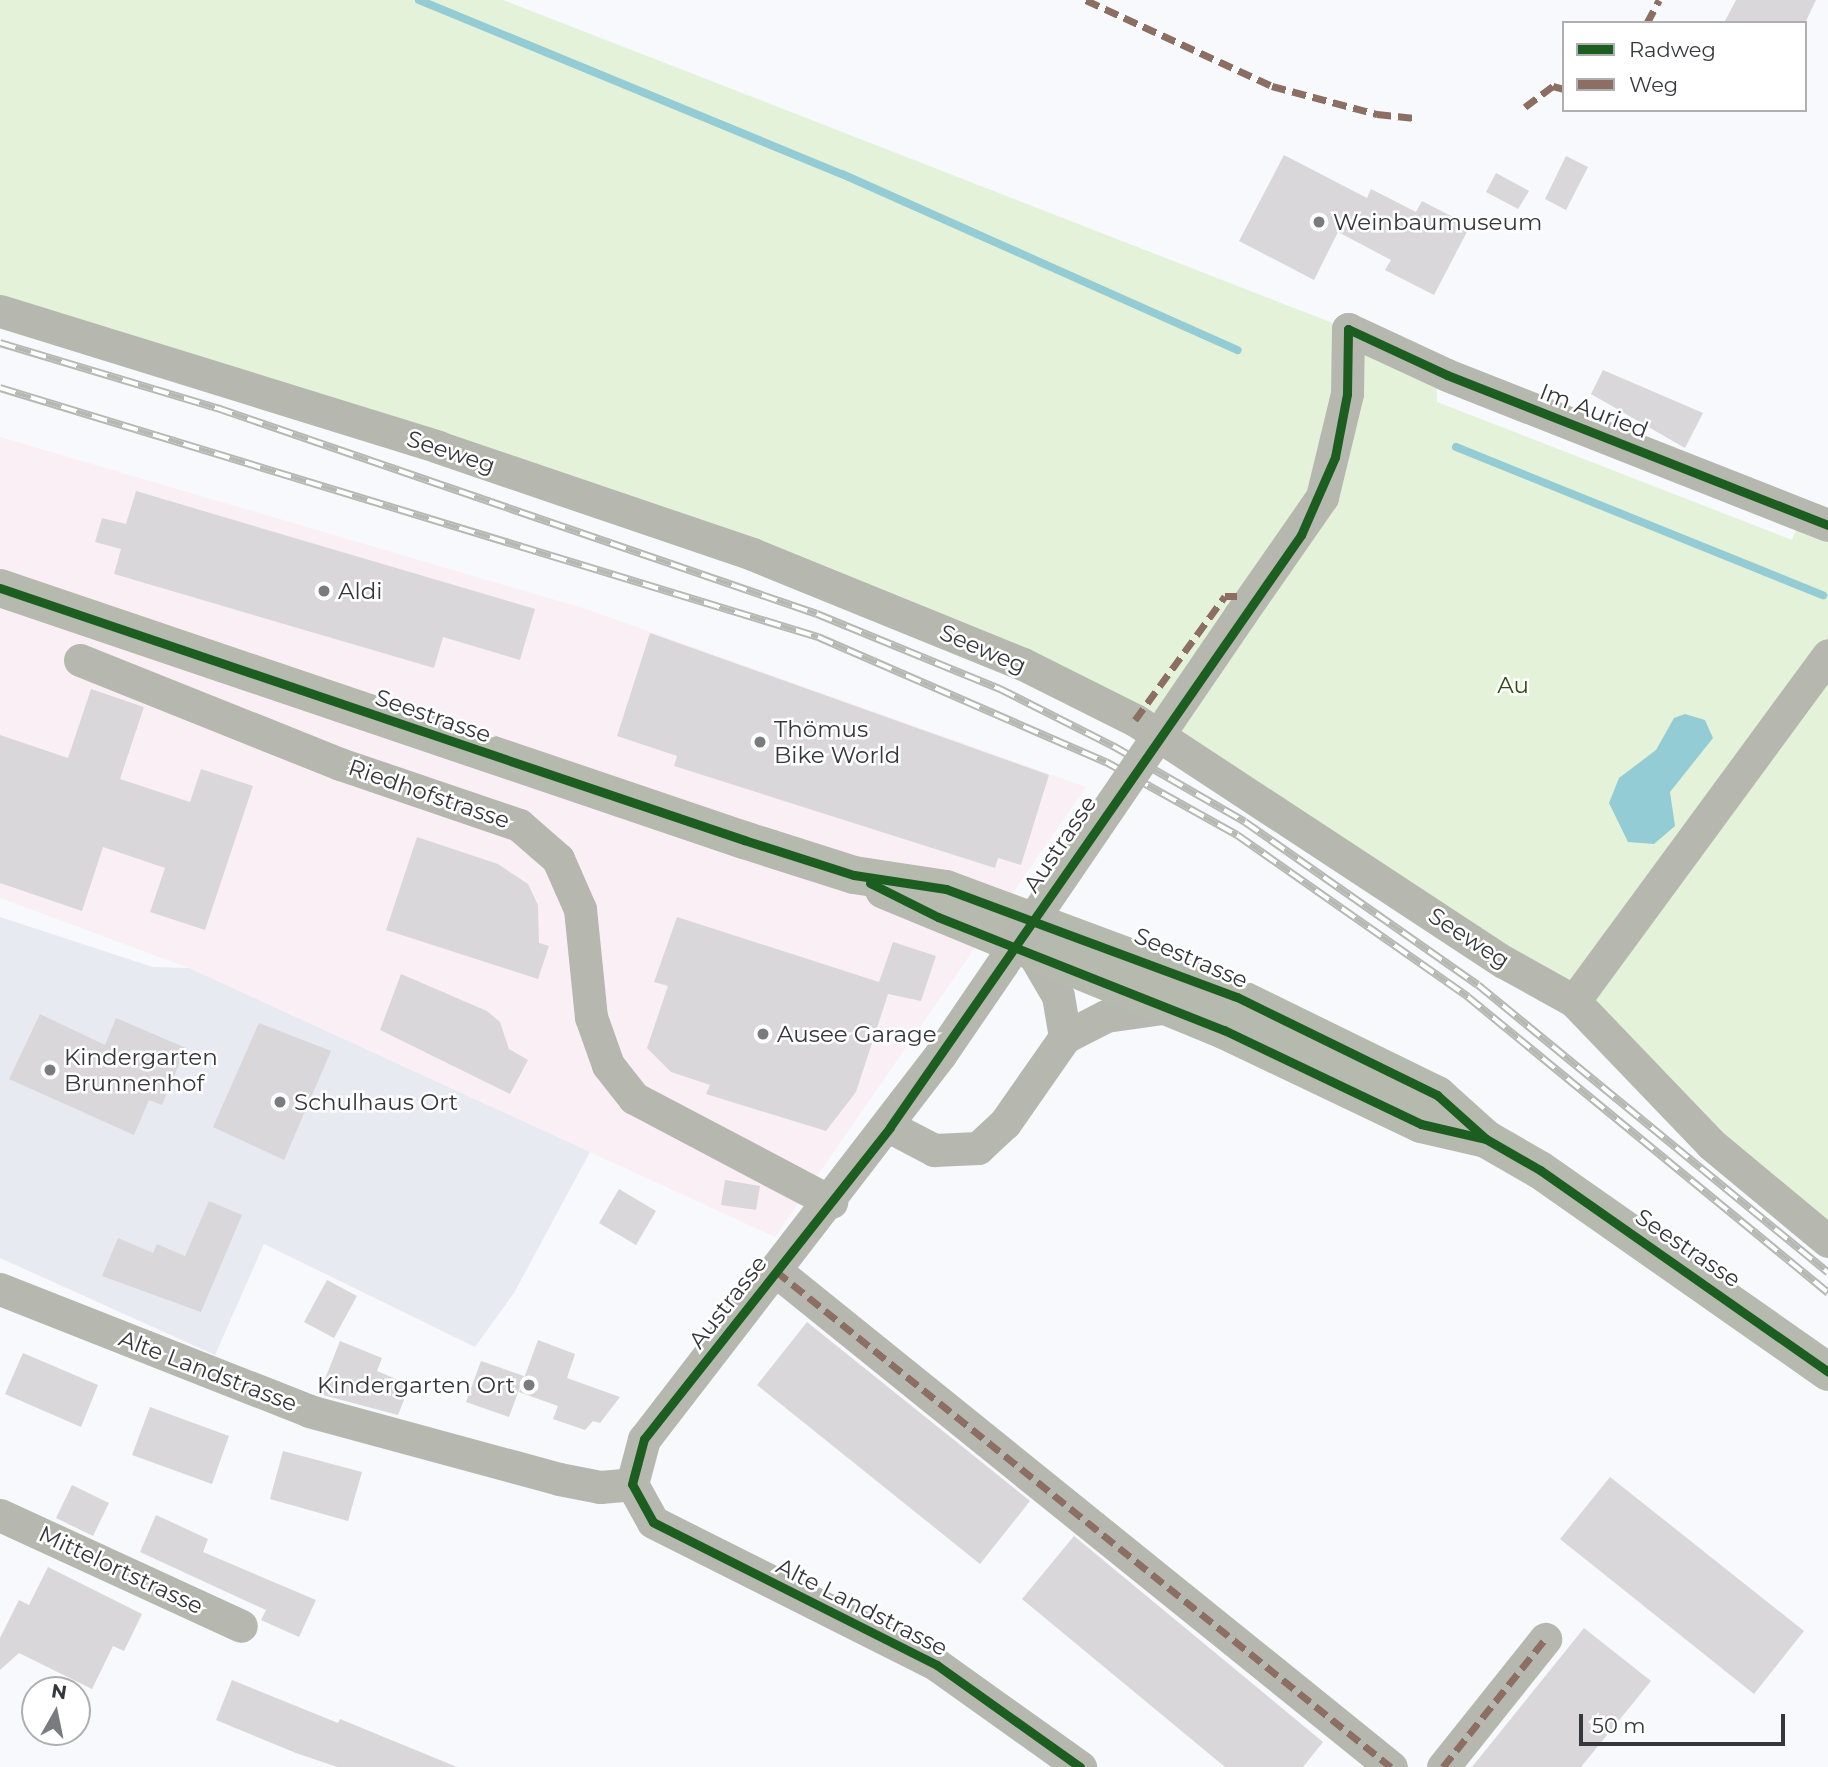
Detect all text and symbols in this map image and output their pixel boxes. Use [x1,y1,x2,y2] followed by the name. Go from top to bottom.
[1562,21,1807,112] legend
[1629,37,1716,62] text: Radweg
[1629,72,1678,97] text: Weg
[1333,208,1542,236] place label: Weinbaumuseum
[1311,214,1327,230] marker: Weinbaumuseum
[1536,378,1652,444] street label: Im Auried
[403,425,499,479] street label: Seeweg
[338,577,382,605] place label: Aldi
[316,583,332,599] marker: Aldi
[936,618,1030,680] street label: Seeweg
[1497,671,1529,699] park label: Au
[371,683,495,749] street label: Seestrasse
[774,715,900,769] place label: Thömus Bike World
[752,734,768,750] marker: Thömus Bike World
[345,753,513,835] street label: Riedhofstrasse
[1018,790,1102,898] street label: Austrasse
[1423,902,1515,974] street label: Seeweg
[1130,922,1252,994] street label: Seestrasse
[777,1020,937,1048] place label: Ausee Garage
[755,1026,771,1042] marker: Ausee Garage
[64,1043,218,1097] place label: Kindergarten Brunnenhof
[42,1062,58,1078] marker: Kindergarten Brunnenhof
[294,1088,458,1116] place label: Schulhaus Ort
[272,1094,288,1110] marker: Schulhaus Ort
[1630,1203,1746,1293] street label: Seestrasse
[683,1250,773,1354] street label: Austrasse
[115,1324,301,1418] street label: Alte Landstrasse
[317,1371,515,1399] place label: Kindergarten Ort
[521,1377,537,1393] marker: Kindergarten Ort
[34,1520,208,1620] street label: Mittelortstrasse
[772,1552,952,1662] street label: Alte Landstrasse
[21,1676,91,1746] north arrow
[50,1679,68,1704] text: N
[1583,1700,1790,1744] scale bar
[1592,1713,1646,1738] text: 50 m

